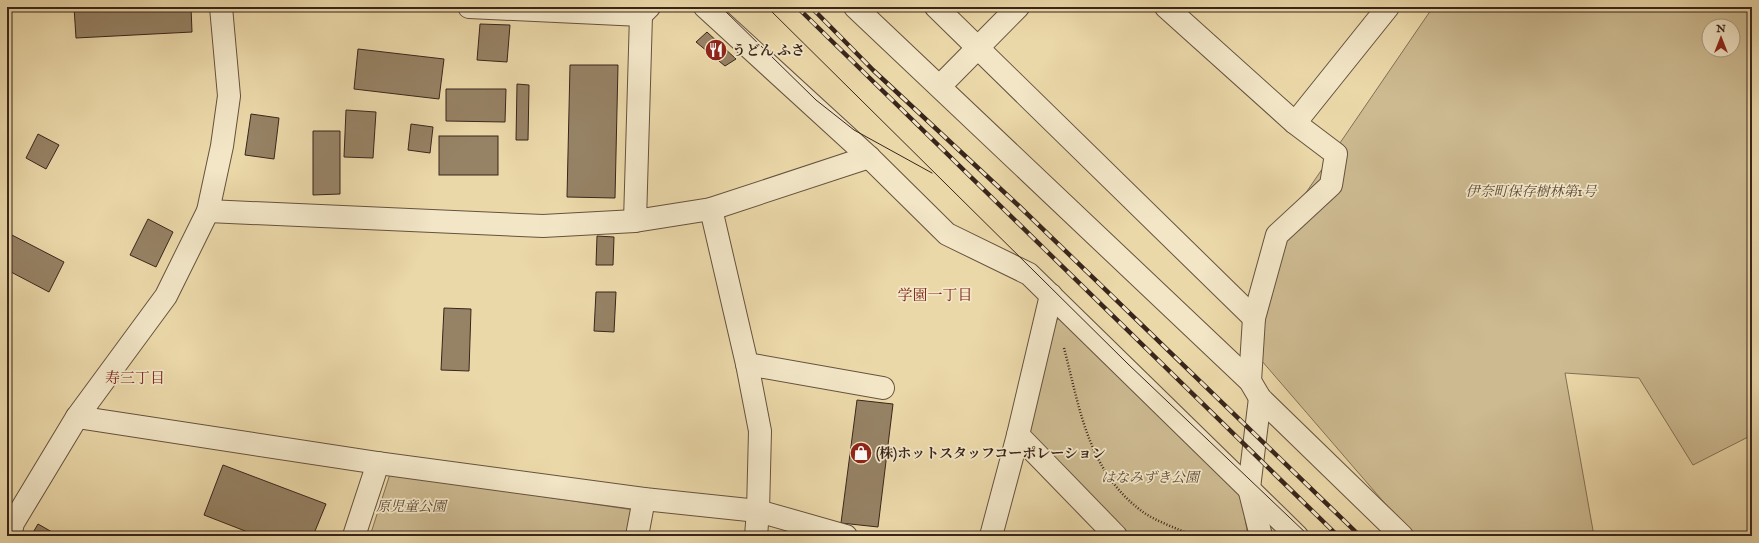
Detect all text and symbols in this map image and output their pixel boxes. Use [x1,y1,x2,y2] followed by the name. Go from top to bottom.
[1701,18,1741,58] north arrow
[1715,22,1726,36] text: N
[703,37,729,63] restaurant icon: うどん ふさ
[732,42,805,60] place label: うどん ふさ
[1465,183,1598,201] park label: 伊奈町保存樹林第1号
[897,286,973,305] district label: 学園一丁目
[105,369,165,388] district label: 寿三丁目
[848,440,874,466] shop icon: (株)ホットスタッフコーポレーション
[876,445,1106,463] place label: (株)ホットスタッフコーポレーション
[1101,469,1201,487] park label: はなみずき公園
[376,498,448,516] park label: 原児童公園

